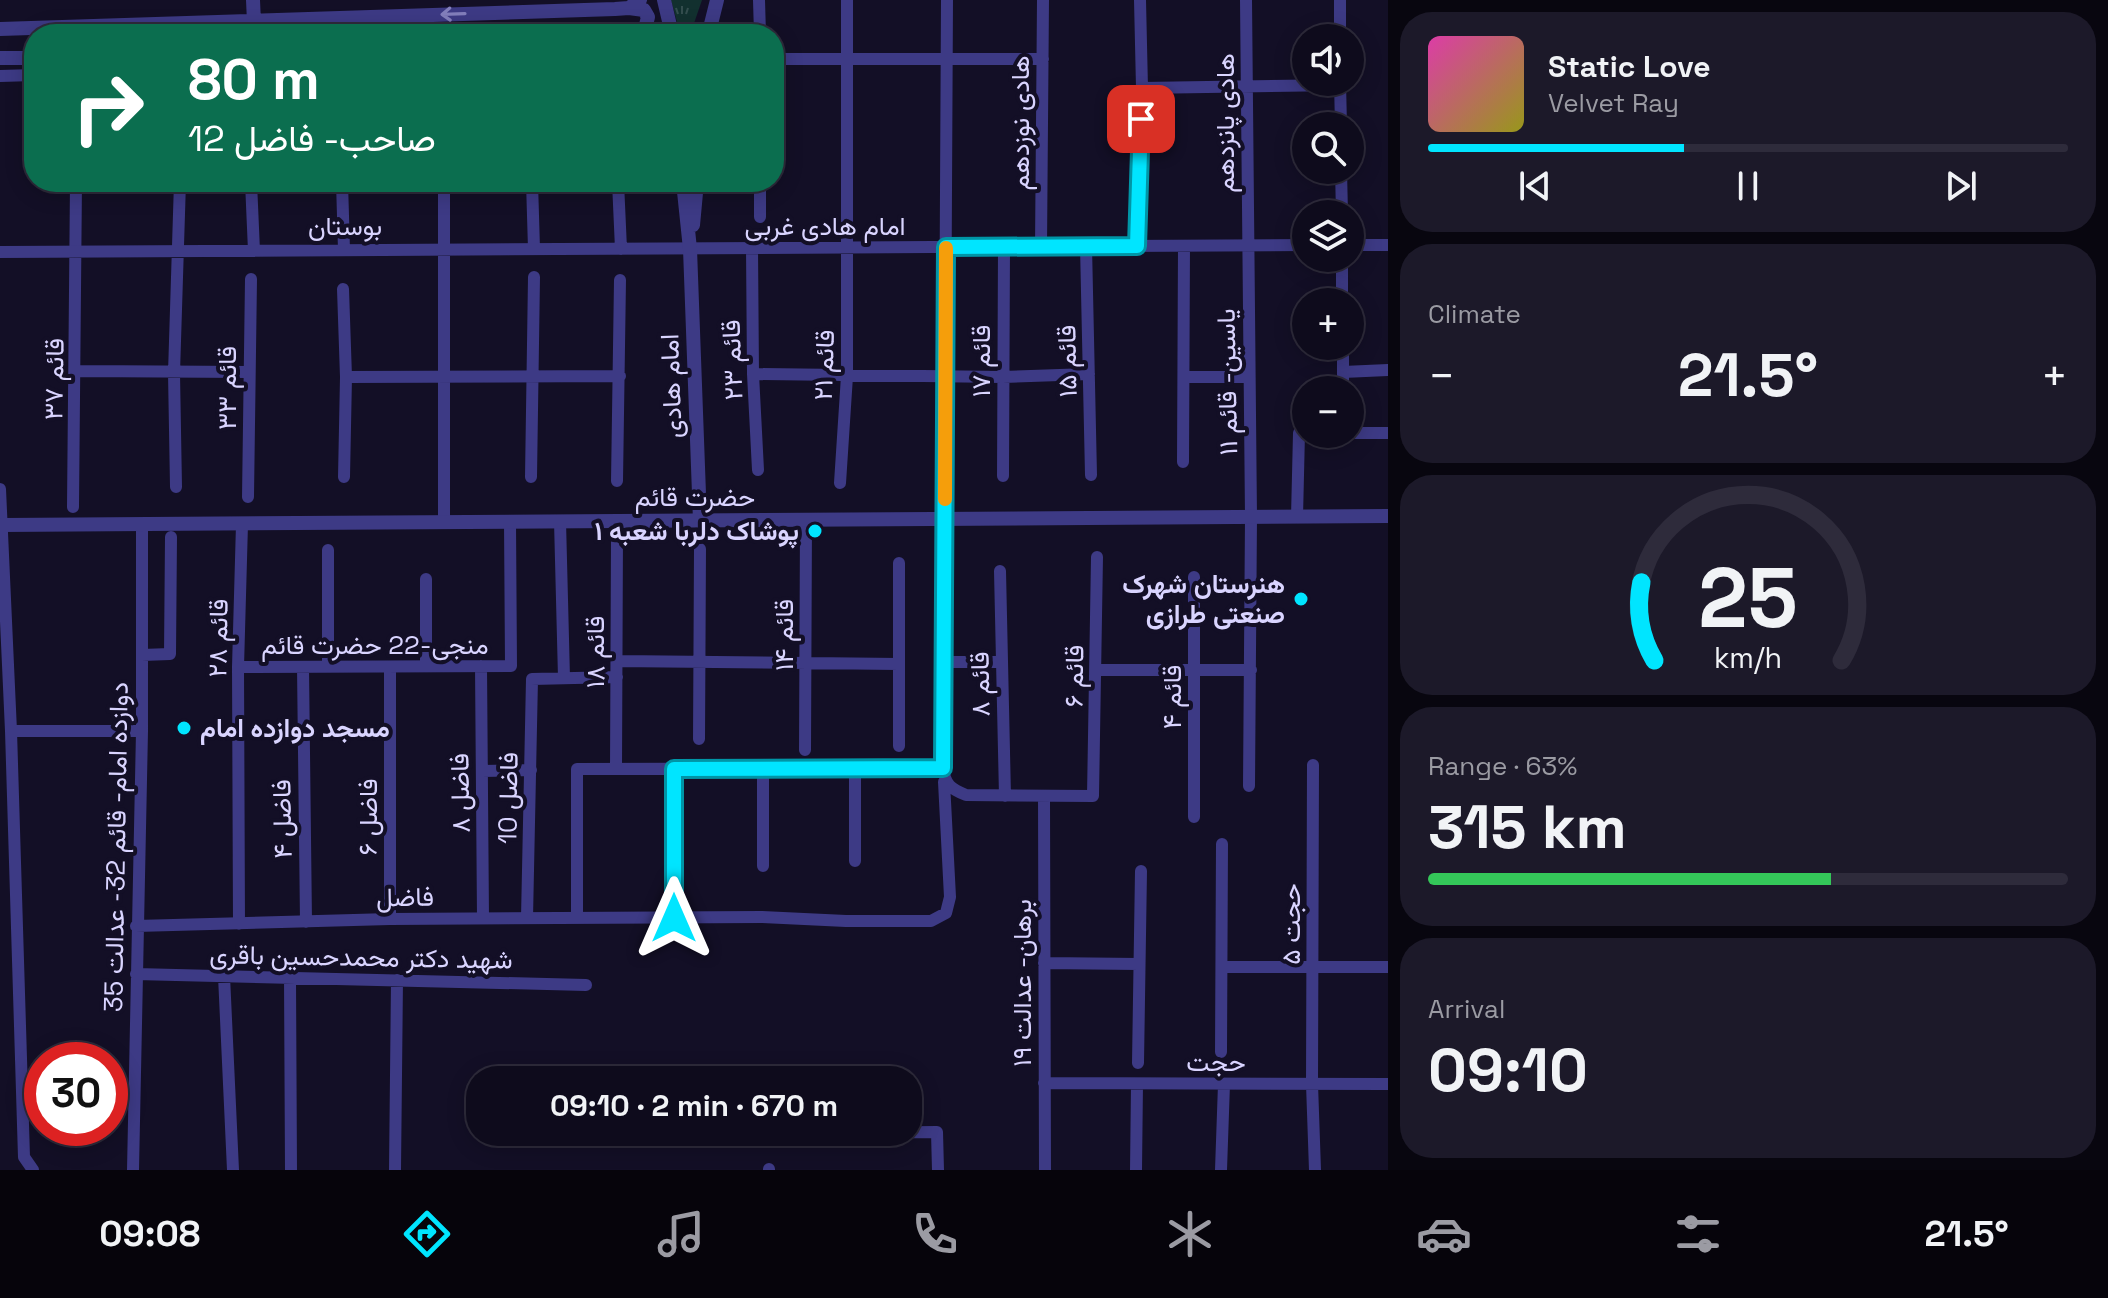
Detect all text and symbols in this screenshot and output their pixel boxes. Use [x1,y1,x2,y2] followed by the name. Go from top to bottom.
[440,7,467,22] one-way arrow
[1292,24,1364,448] map controls
[1292,24,1364,96] button: sound
[188,44,320,115] text: 80 m
[1548,47,1711,86] text: Static Love
[1208,53,1243,193] street label: هادی پانزدهم
[1003,55,1037,191] street label: هادی نوزدهم
[56,56,160,160] icon: right
[1107,85,1175,153] pin
[1548,86,1679,120] text: Velvet Ray
[1119,97,1163,141] icon: arrive
[1292,112,1364,184] button: search
[188,116,436,162] text: صاحب- فاضل 12
[1513,164,1557,208] icon: previous
[1726,164,1770,208] icon: pause
[1939,164,1983,208] icon: next
[1292,200,1364,272] button: layers
[308,209,382,243] street label: بوستان
[744,209,906,243] street label: امام هادی غربی
[1292,288,1364,360] button: +
[1428,297,1521,331] text: Climate
[1209,308,1245,456] street label: یاسین- قائم ۱۱
[714,319,750,401] street label: قائم ۲۳
[1049,324,1085,398] street label: قائم ۱۵
[964,325,998,397] street label: قائم ۱۷
[806,329,842,401] street label: قائم ۲۱
[652,333,690,439] street label: امام هادی
[1678,337,1818,414] text: 21.5°
[36,338,72,420] street label: قائم ۳۷
[210,346,244,430] street label: قائم ۳۳
[1428,348,1455,404] text: −
[2041,348,2068,404] text: +
[1292,376,1364,448] button: −
[635,480,755,514] street label: حضرت قائم
[594,514,799,549] place label: پوشاک دلربا شعبه ۱
[806,522,824,540] marker: پوشاک دلربا شعبه ۱
[1698,545,1798,651] text: 25
[1122,567,1285,631] place label: هنرستان شهرک صنعتی طرازی
[1292,590,1310,608] marker: هنرستان شهرک صنعتی طرازی
[200,598,236,678] street label: قائم ۲۸
[767,599,801,671] street label: قائم ۱۴
[578,616,612,688] street label: قائم ۱۸
[261,628,489,662] street label: منجی-22 حضرت قائم
[1714,640,1782,676] text: km/h
[1056,644,1092,708] street label: قائم ۶
[962,651,998,717] street label: قائم ۸
[1155,665,1189,729] street label: قائم ۴
[96,682,136,1012] street label: دوازده امام- قائم 32- عدالت 35
[200,711,390,745] place label: مسجد دوازده امام
[175,719,193,737] marker: مسجد دوازده امام
[1428,749,1577,783] text: Range · 63%
[490,752,526,844] street label: فاضل 10
[442,753,478,833] street label: فاضل ۸
[351,778,385,856] street label: فاضل ۶
[264,779,300,859] street label: فاضل ۴
[1428,789,1627,866] text: 315 km
[632,876,716,960] position arrow
[376,879,434,915] street label: فاضل
[1274,883,1308,965] street label: حجت ۵
[1005,899,1039,1067] street label: برهان- عدالت ۱۹
[209,937,513,977] street label: شهید دکتر محمدحسین باقری
[1428,992,1505,1026] text: Arrival
[1428,1032,1588,1109] text: 09:10
[24,1042,128,1146] speed limit sign: 30
[1186,1045,1246,1079] street label: حجت
[550,1086,838,1125] text: 09:10 · 2 min · 670 m
[399,1206,455,1262] icon: directions
[653,1206,709,1262] icon: music
[907,1206,963,1262] icon: phone
[1162,1206,1218,1262] icon: climate
[1416,1206,1472,1262] icon: car
[1670,1206,1726,1262] icon: filters
[99,1211,200,1257] text: 09:08
[1925,1211,2009,1257] text: 21.5°

